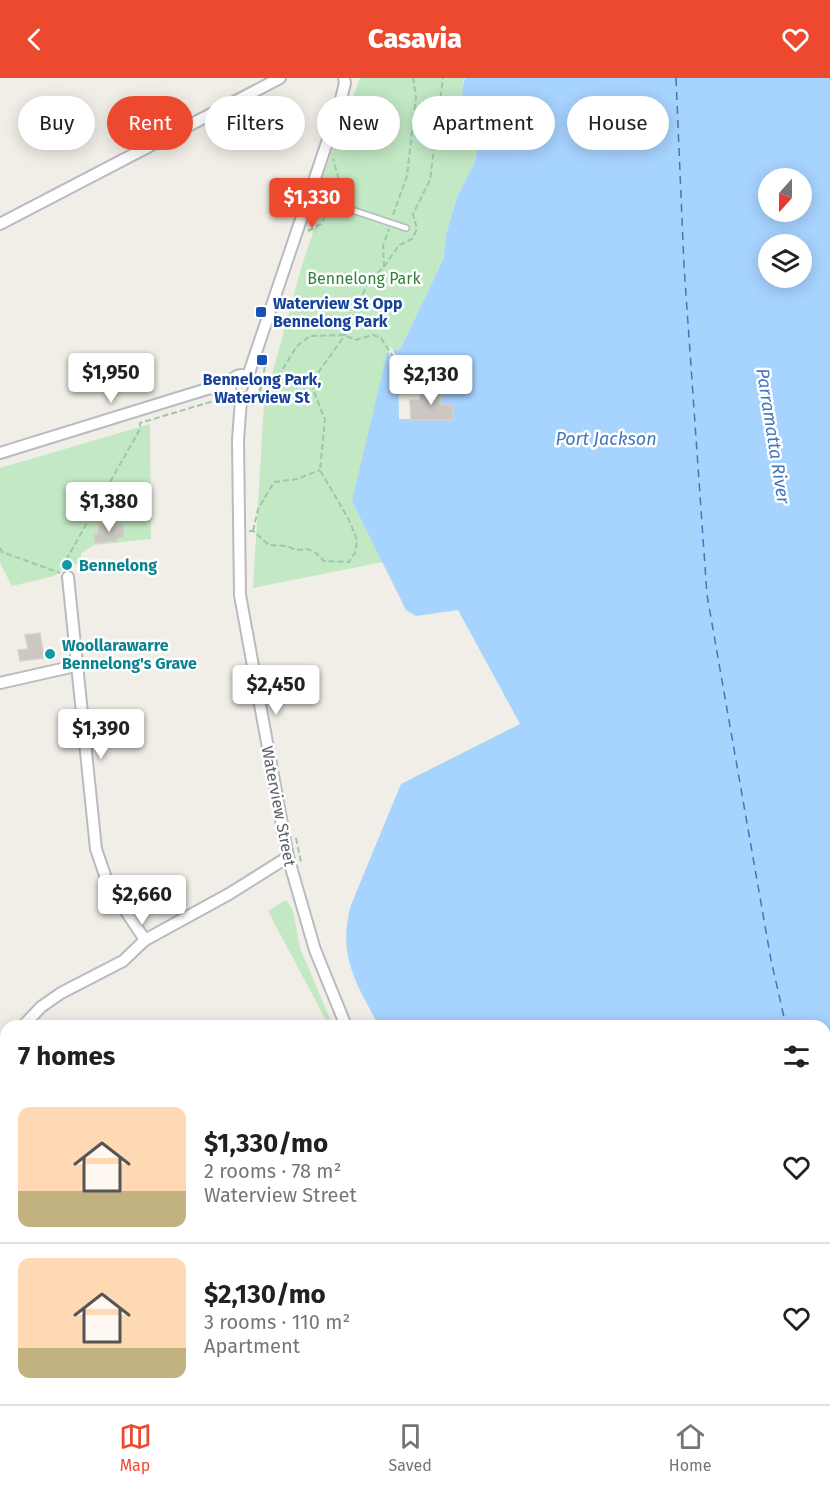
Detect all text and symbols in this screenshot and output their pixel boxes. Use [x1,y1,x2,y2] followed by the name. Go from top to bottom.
[18,23,51,56] icon: back
[368,23,462,55] text: Casavia
[779,23,812,56] icon: heart
[18,96,95,150] chip: Buy
[107,96,193,150] chip: Rent
[205,96,305,150] chip: Filters
[317,96,400,150] chip: New
[412,96,555,150] chip: Apartment
[567,96,669,150] chip: House
[758,168,812,222] north arrow
[758,168,812,288] map controls
[263,178,361,229] pin: $1,330
[283,185,341,209] text: $1,330
[758,234,812,288] button: layers
[307,269,421,288] park label: Bennelong Park
[273,294,403,331] place label: Waterview St Opp Bennelong Park
[254,305,268,319] marker: Waterview St Opp Bennelong Park
[62,353,160,404] pin: $1,950
[255,353,269,367] marker: Bennelong Park, Waterview St
[382,355,480,406] pin: $2,130
[82,360,140,384] text: $1,950
[403,362,459,386] text: $2,130
[751,367,795,506] water label: Parramatta River
[203,370,321,407] place label: Bennelong Park, Waterview St
[555,428,657,450] water label: Port Jackson
[60,482,158,533] pin: $1,380
[80,489,138,513] text: $1,380
[79,556,157,575] place label: Bennelong
[60,558,74,572] marker: Bennelong
[62,636,197,673] place label: Woollarawarre Bennelong's Grave
[43,647,57,661] marker: Woollarawarre Bennelong's Grave
[227,665,325,716] pin: $2,450
[247,672,306,696] text: $2,450
[52,709,150,760] pin: $1,390
[72,716,130,740] text: $1,390
[258,744,300,868] street label: Waterview Street
[93,875,191,926] pin: $2,660
[112,882,172,906] text: $2,660
[780,1040,813,1073] icon: filters
[18,1041,115,1072] text: 7 homes
[204,1128,328,1159] text: $1,330/mo
[66,1131,138,1203] icon: home
[780,1151,813,1184] icon: heart
[204,1159,341,1183] text: 2 rooms · 78 m²
[204,1183,357,1207] text: Waterview Street
[204,1279,326,1310] text: $2,130/mo
[66,1282,138,1354] icon: home
[780,1302,813,1335] icon: heart
[204,1310,350,1334] text: 3 rooms · 110 m²
[204,1334,300,1358] text: Apartment
[119,1420,152,1475] tab: Map
[389,1420,432,1475] tab: Saved
[669,1420,711,1475] tab: Home

